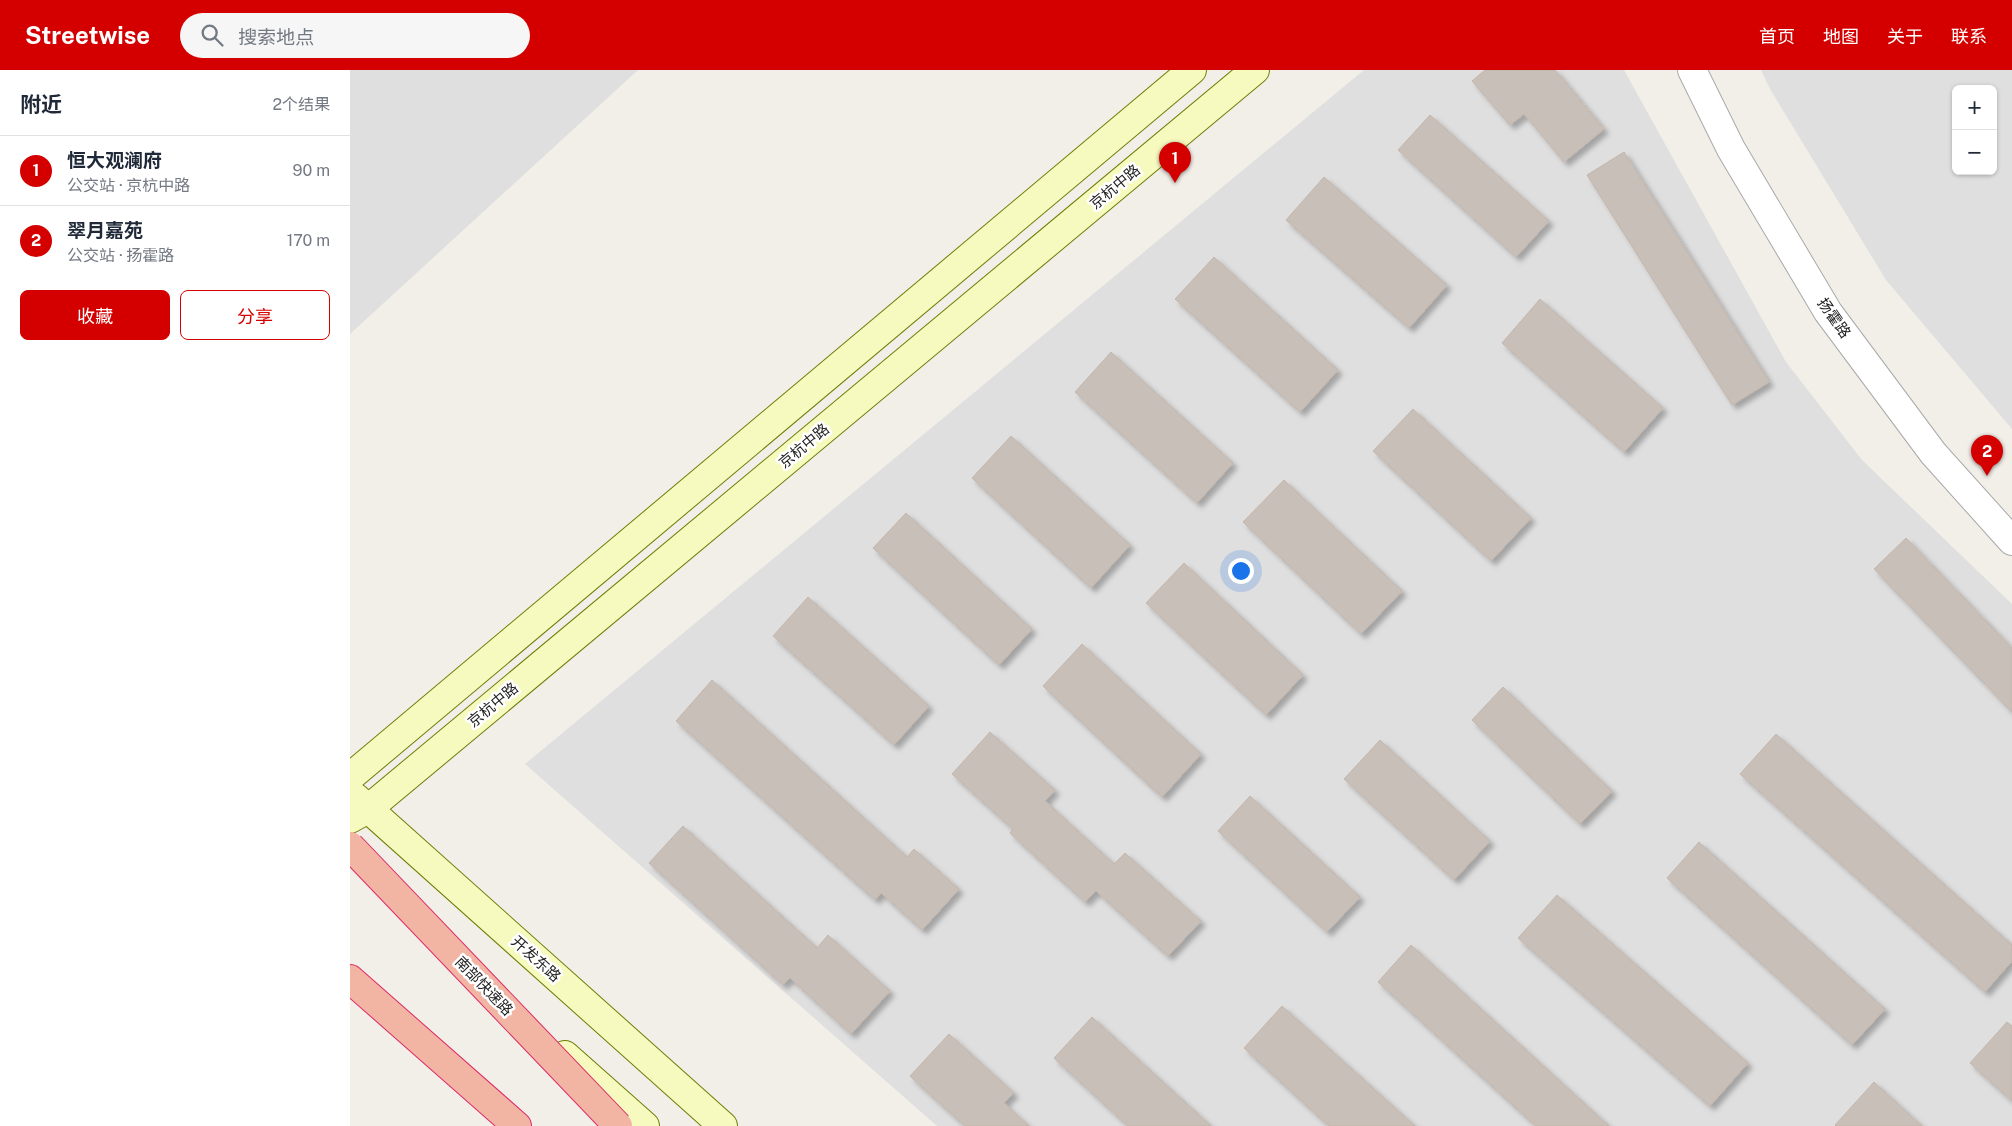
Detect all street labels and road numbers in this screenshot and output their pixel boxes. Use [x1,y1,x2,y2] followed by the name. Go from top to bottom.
[1086,161,1143,212] street label: 京杭中路
[1815,294,1854,341] street label: 扬霍路
[775,420,832,471] street label: 京杭中路
[464,679,521,730] street label: 京杭中路
[508,932,564,985] street label: 开发东路
[452,953,517,1019] street label: 南部快速路

